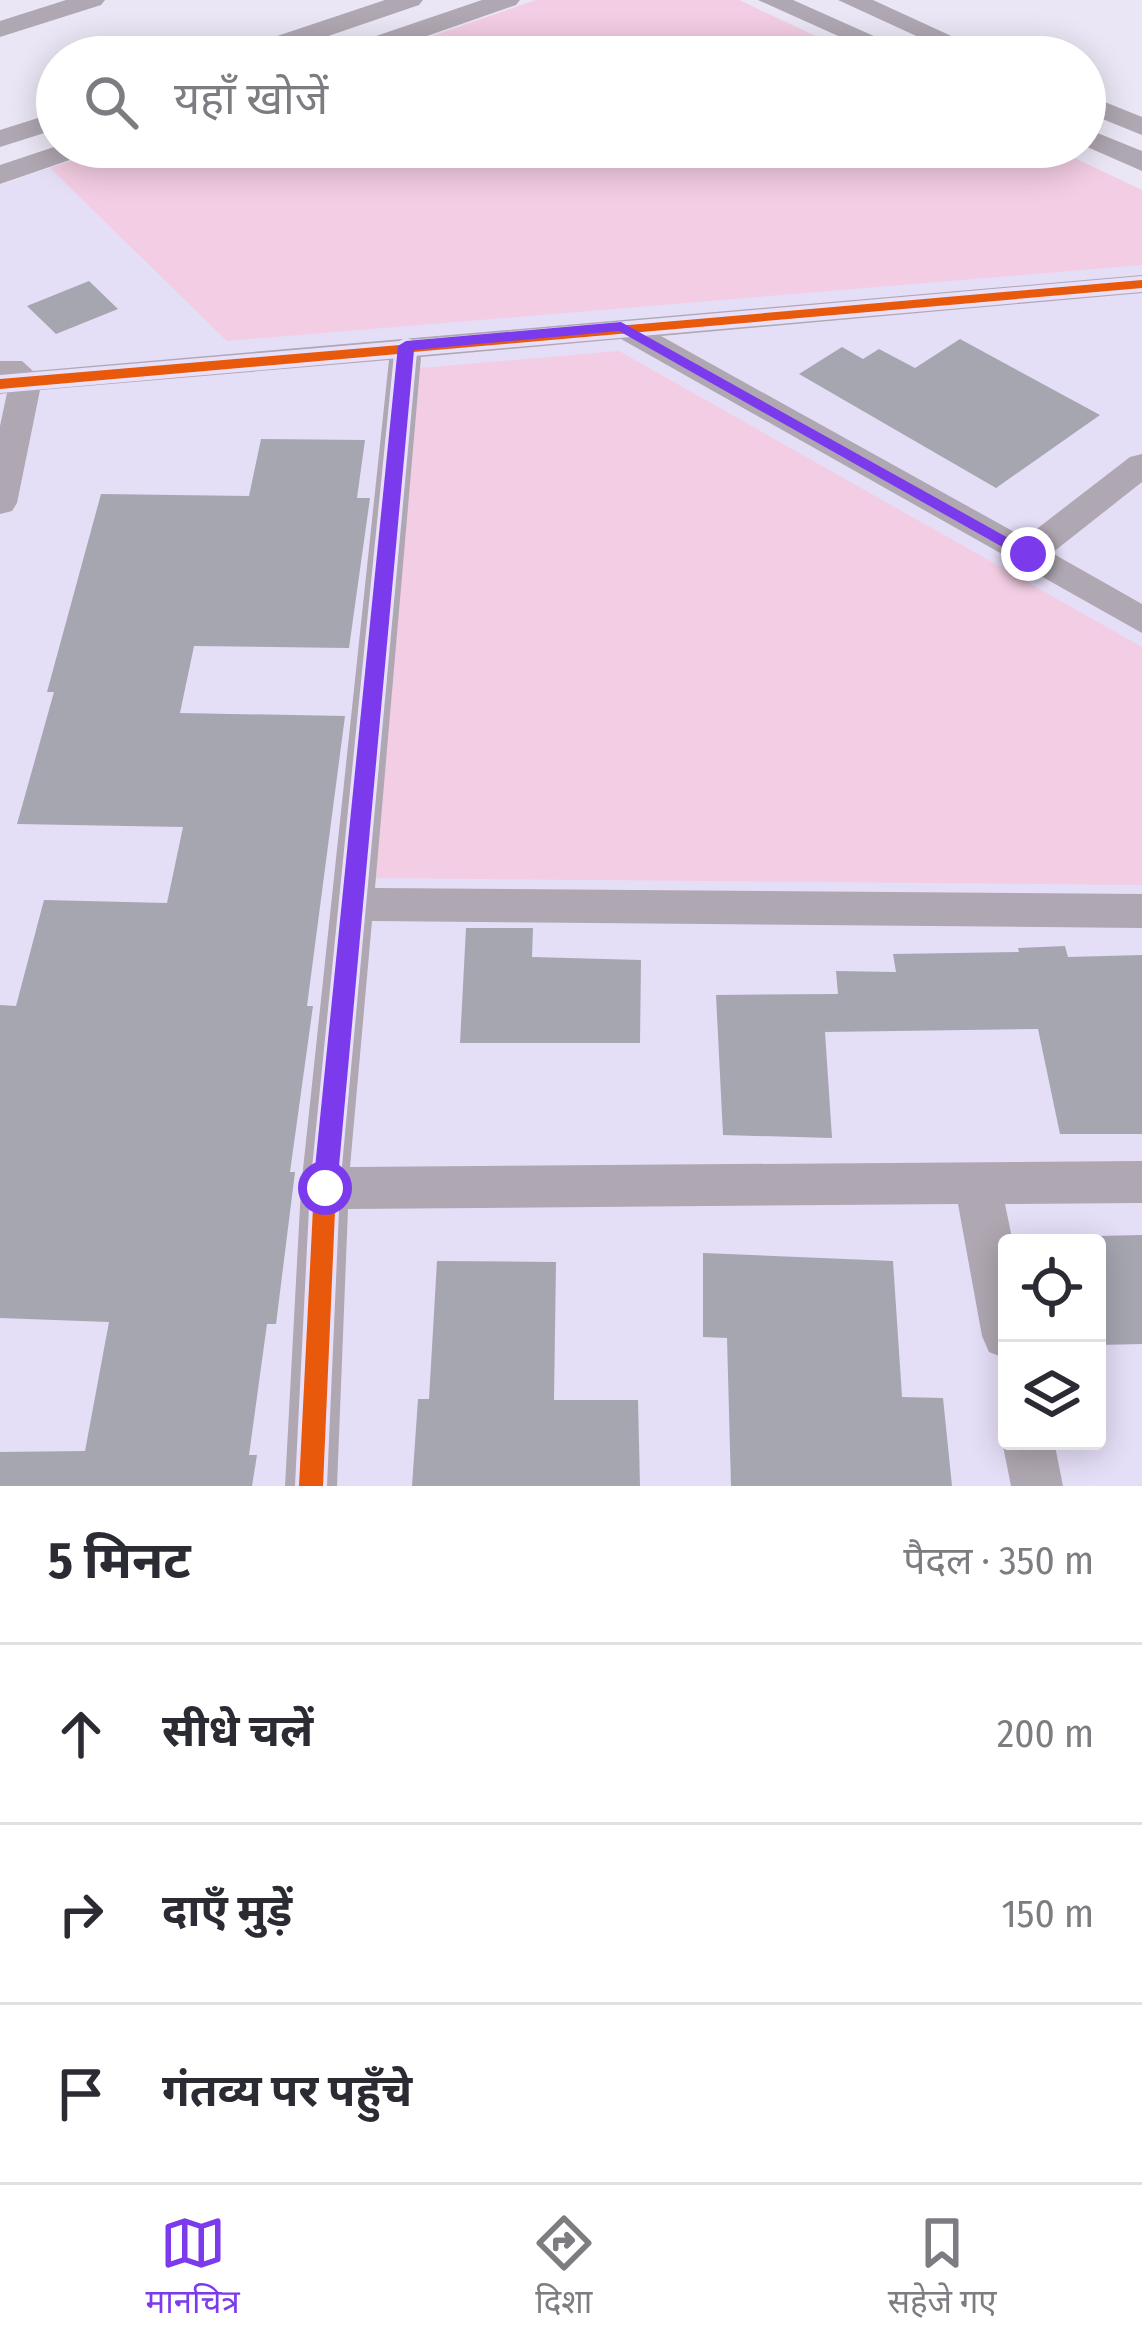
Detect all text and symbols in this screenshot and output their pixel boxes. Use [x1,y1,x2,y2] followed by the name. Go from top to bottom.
[36,36,1106,168] search box
[78,69,144,135] icon: search
[174,72,328,126] text: यहाँ खोजें
[1001,527,1055,581] route end
[298,1161,352,1215] route start
[998,1234,1106,1450] map controls
[998,1234,1106,1342] button: locate
[998,1342,1106,1450] button: layers
[48,1530,191,1592] text: 5 मिनट
[903,1538,1094,1584] text: पैदल · 350 m
[48,1701,114,1767] icon: ahead
[162,1704,313,1758] text: सीधे चलें
[997,1711,1094,1757] text: 200 m
[48,1881,114,1947] icon: right
[162,1884,292,1938] text: दाएँ मुड़ें
[1001,1891,1094,1937] text: 150 m
[48,2061,114,2127] icon: arrive
[162,2064,412,2118] text: गंतव्य पर पहुँचे
[145,2210,240,2326] tab: मानचित्र
[531,2210,597,2326] tab: दिशा
[888,2210,997,2326] tab: सहेजे गए

